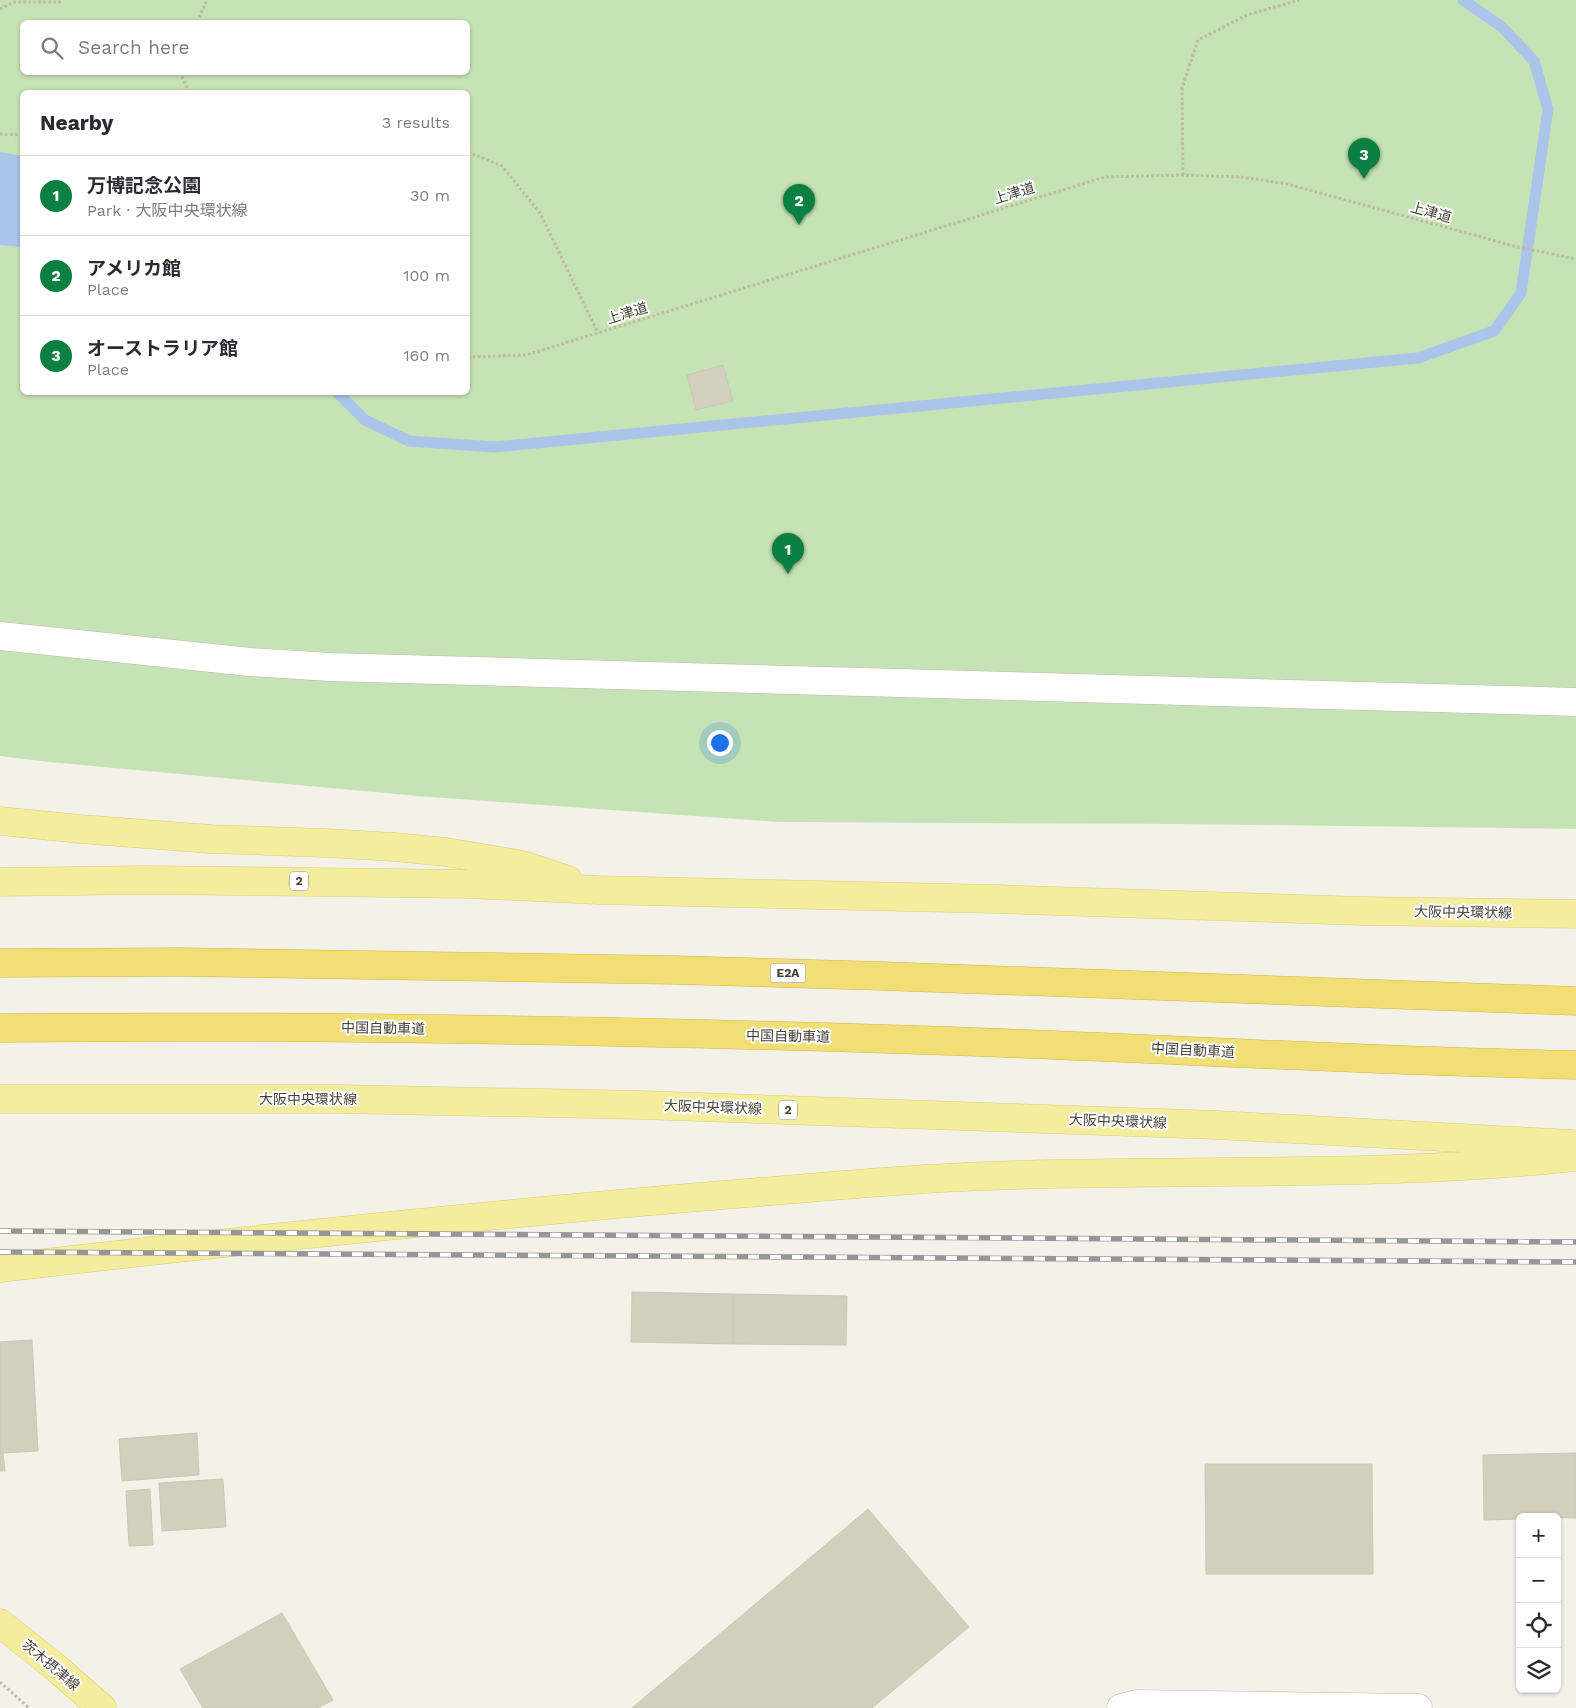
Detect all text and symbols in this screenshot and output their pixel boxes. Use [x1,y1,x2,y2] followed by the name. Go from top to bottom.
[20,20,470,75] search box
[38,34,66,62] icon: search
[78,36,189,59] text: Search here
[40,110,113,135] text: Nearby
[382,113,450,132] text: 3 results
[1348,138,1380,179] pin: 3
[87,174,201,197] text: 万博記念公園
[992,179,1036,207] street label: 上津道
[783,184,815,225] pin: 2
[53,186,59,205] text: 1
[410,186,450,205] text: 30 m
[1409,199,1453,225] street label: 上津道
[87,201,248,220] text: Park · 大阪中央環状線
[87,257,181,280] text: アメリカ館
[51,266,61,285] text: 2
[403,266,450,285] text: 100 m
[87,280,129,299] text: Place
[605,299,649,327] street label: 上津道
[87,337,238,360] text: オーストラリア館
[51,346,61,365] text: 3
[403,346,450,365] text: 160 m
[87,360,129,379] text: Place
[772,533,804,574] pin: 1
[707,730,733,756] your location
[290,871,308,890] road number: 2
[1414,903,1512,921] street label: 大阪中央環状線
[770,964,806,982] road number: E2A
[341,1019,425,1037] street label: 中国自動車道
[746,1027,830,1045] street label: 中国自動車道
[1151,1040,1235,1060] street label: 中国自動車道
[259,1091,357,1107] street label: 大阪中央環状線
[664,1097,762,1117] street label: 大阪中央環状線
[779,1100,797,1120] road number: 2
[1069,1111,1167,1131] street label: 大阪中央環状線
[1516,1513,1561,1693] map controls
[1516,1513,1561,1558] button: +
[1516,1558,1561,1603] button: −
[1516,1603,1561,1648] button: locate
[19,1636,83,1694] street label: 茨木摂津線
[1516,1648,1561,1693] button: layers

